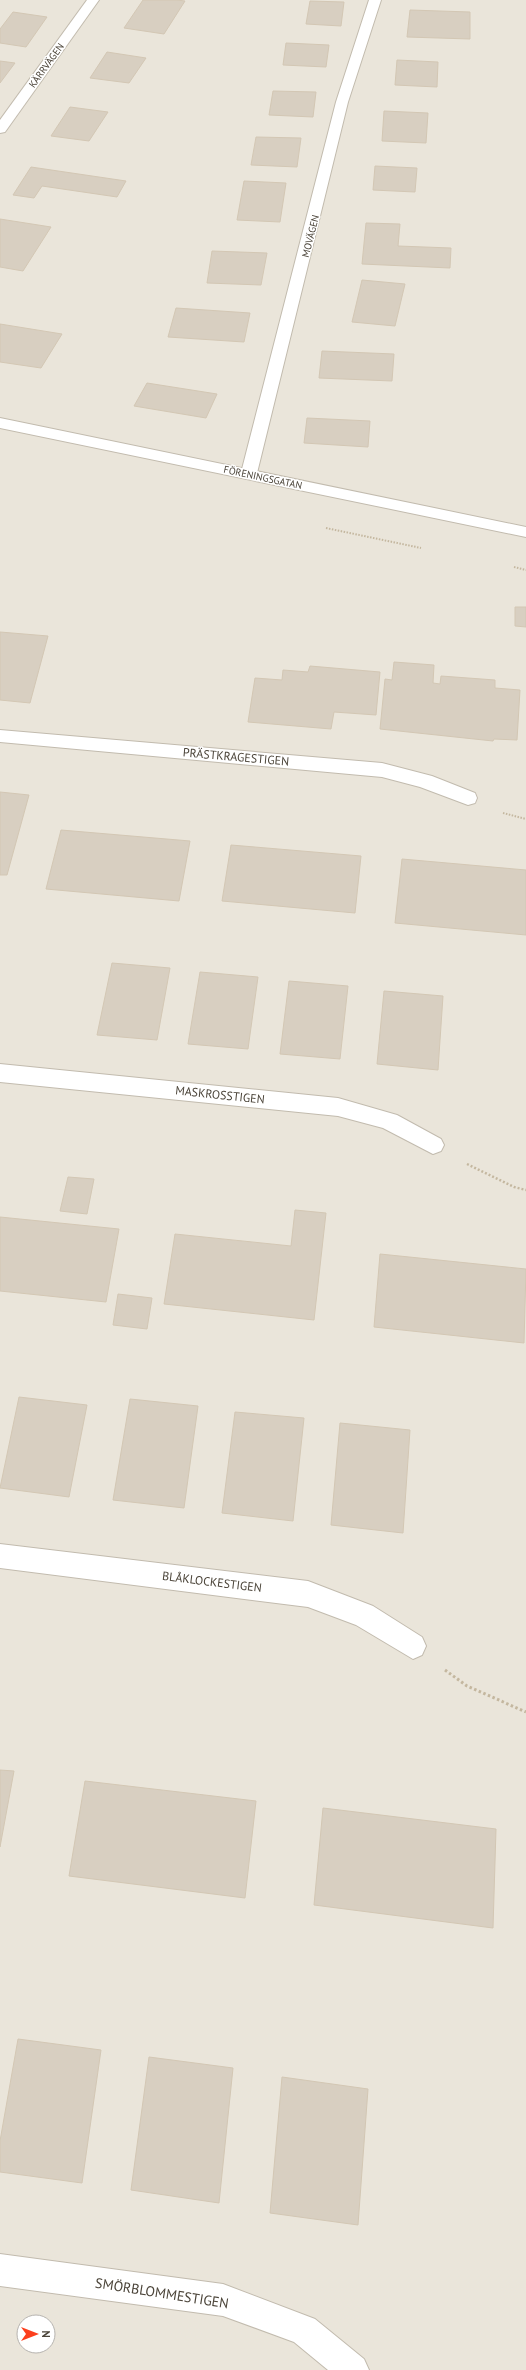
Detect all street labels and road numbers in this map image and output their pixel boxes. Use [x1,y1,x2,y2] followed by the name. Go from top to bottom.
[26,40,67,90] street label: KÄRRVÄGEN
[299,213,322,259] street label: MOVÄGEN
[222,463,303,492] street label: FÖRENINGSGATAN
[182,744,290,769] street label: PRÄSTKRAGESTIGEN
[175,1082,265,1107] street label: MASKROSSTIGEN
[161,1568,263,1595] street label: BLÅKLOCKESTIGEN
[94,2274,230,2312] street label: SMÖRBLOMMESTIGEN

